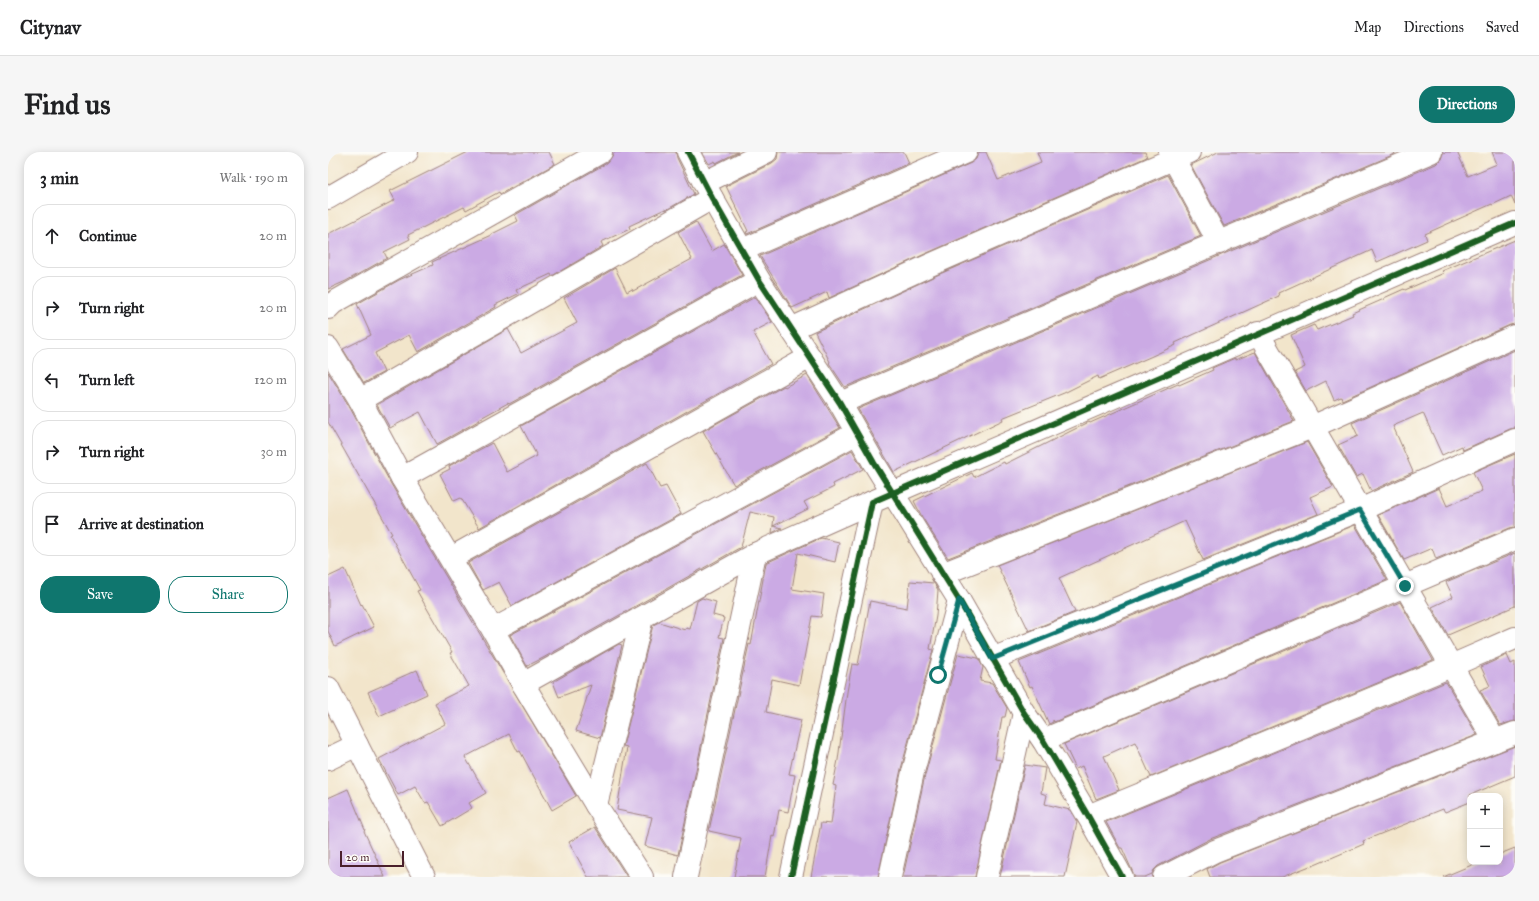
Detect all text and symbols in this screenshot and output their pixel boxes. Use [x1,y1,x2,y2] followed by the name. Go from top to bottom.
[20,16,81,39] text: Citynav
[1354,19,1381,36] text: Map
[1403,19,1464,36] text: Directions
[1486,19,1519,36] text: Saved
[1419,86,1515,123] button: Directions
[24,87,110,122] text: Find us
[40,168,79,189] text: 3 min
[219,170,288,186] text: Walk · 190 m
[41,225,63,247] icon: ahead
[79,227,137,245] text: Continue
[259,228,287,244] text: 20 m
[41,297,63,319] icon: right
[79,299,144,317] text: Turn right
[259,300,287,316] text: 20 m
[41,369,63,391] icon: left
[79,371,135,389] text: Turn left
[254,372,287,388] text: 120 m
[41,441,63,463] icon: right
[79,443,144,461] text: Turn right
[261,444,287,460] text: 30 m
[41,513,63,535] icon: arrive
[79,515,204,533] text: Arrive at destination
[40,576,160,613] button: Save
[168,576,288,613] button: Share
[1396,577,1414,595] route end
[929,666,947,684] route start
[1467,793,1503,865] map controls
[1467,793,1503,829] button: +
[1467,829,1503,865] button: −
[340,849,404,868] scale bar
[346,851,369,864] text: 20 m

